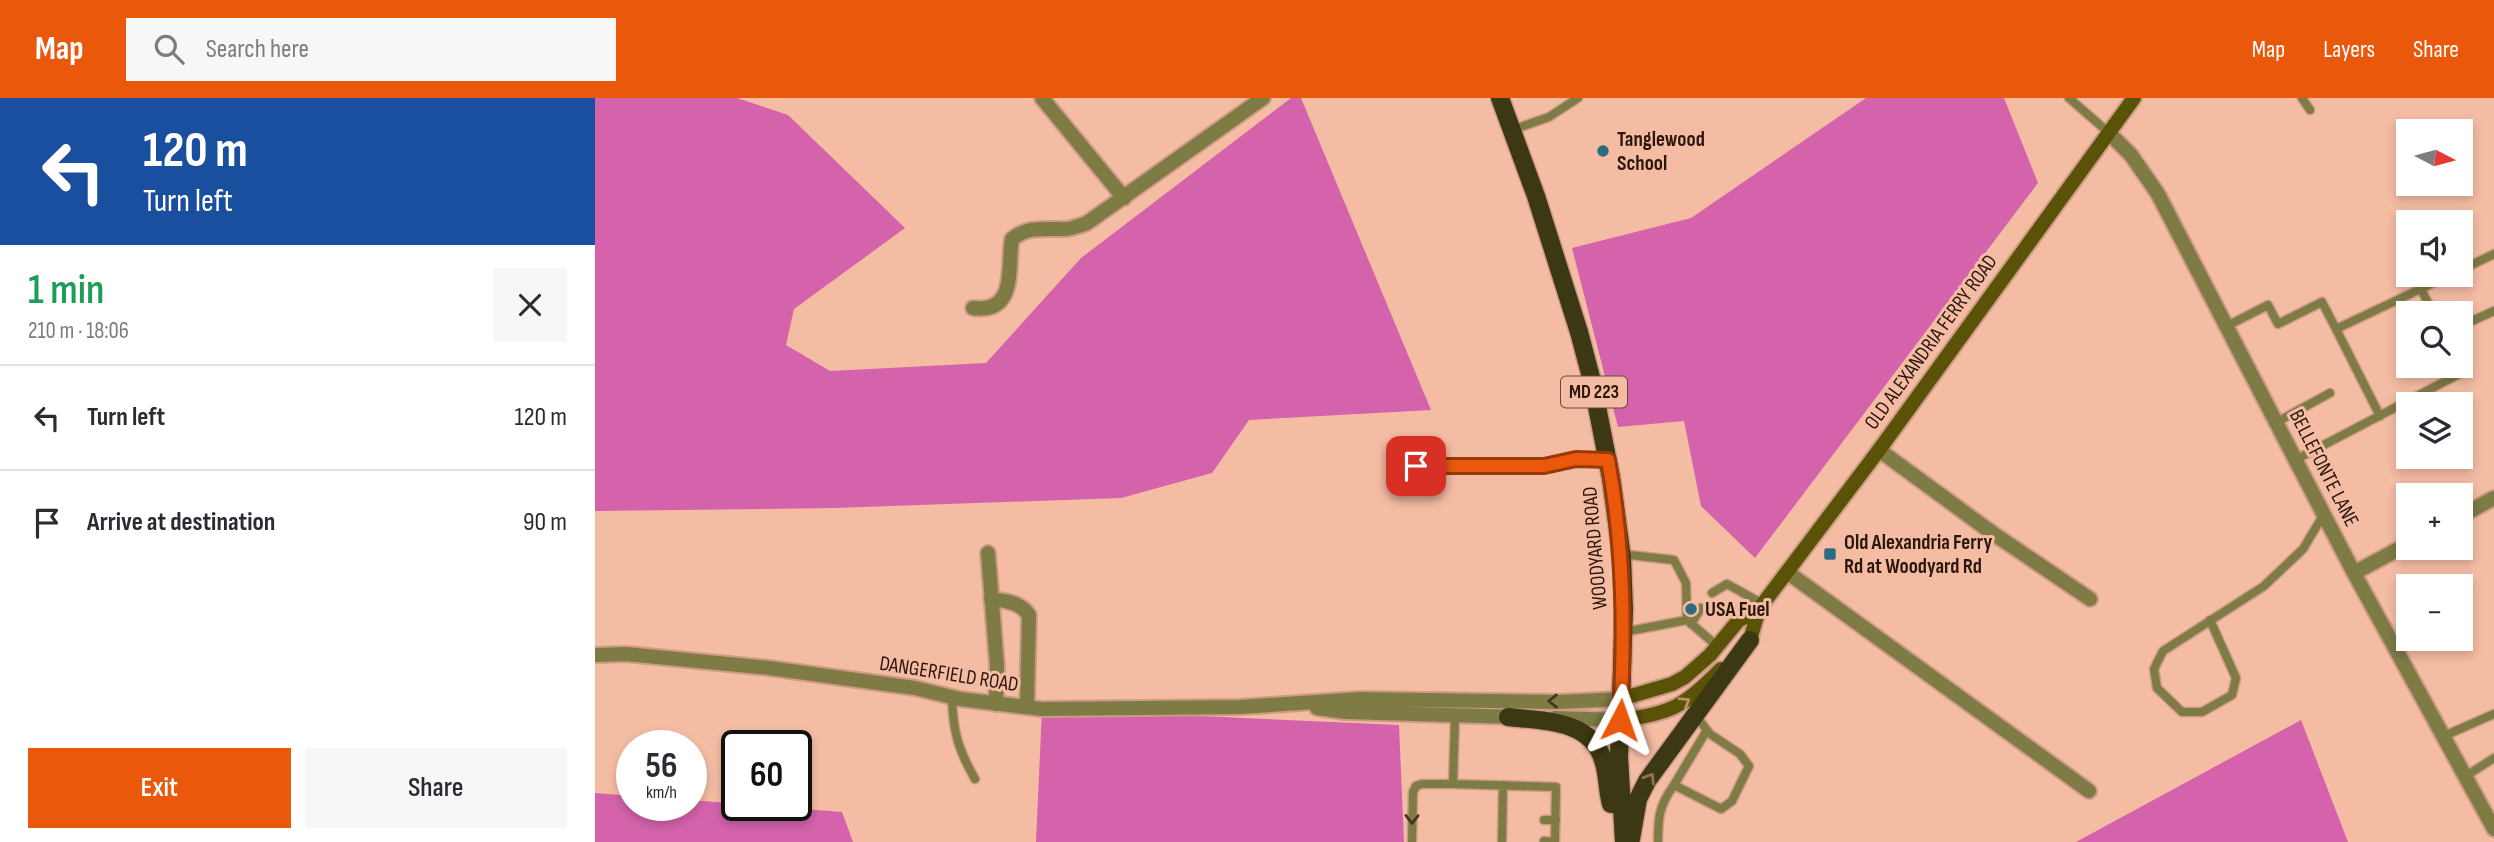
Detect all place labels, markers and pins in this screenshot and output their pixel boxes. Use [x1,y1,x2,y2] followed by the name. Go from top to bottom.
[1617,127,1705,176] place label: Tanglewood School
[1595,143,1611,159] marker: Tanglewood School
[1386,436,1446,496] pin
[1844,530,1993,579] place label: Old Alexandria Ferry Rd at Woodyard Rd
[1822,546,1838,562] marker: Old Alexandria Ferry Rd at Woodyard Rd
[1705,597,1770,622] place label: USA Fuel
[1683,601,1699,617] marker: USA Fuel

